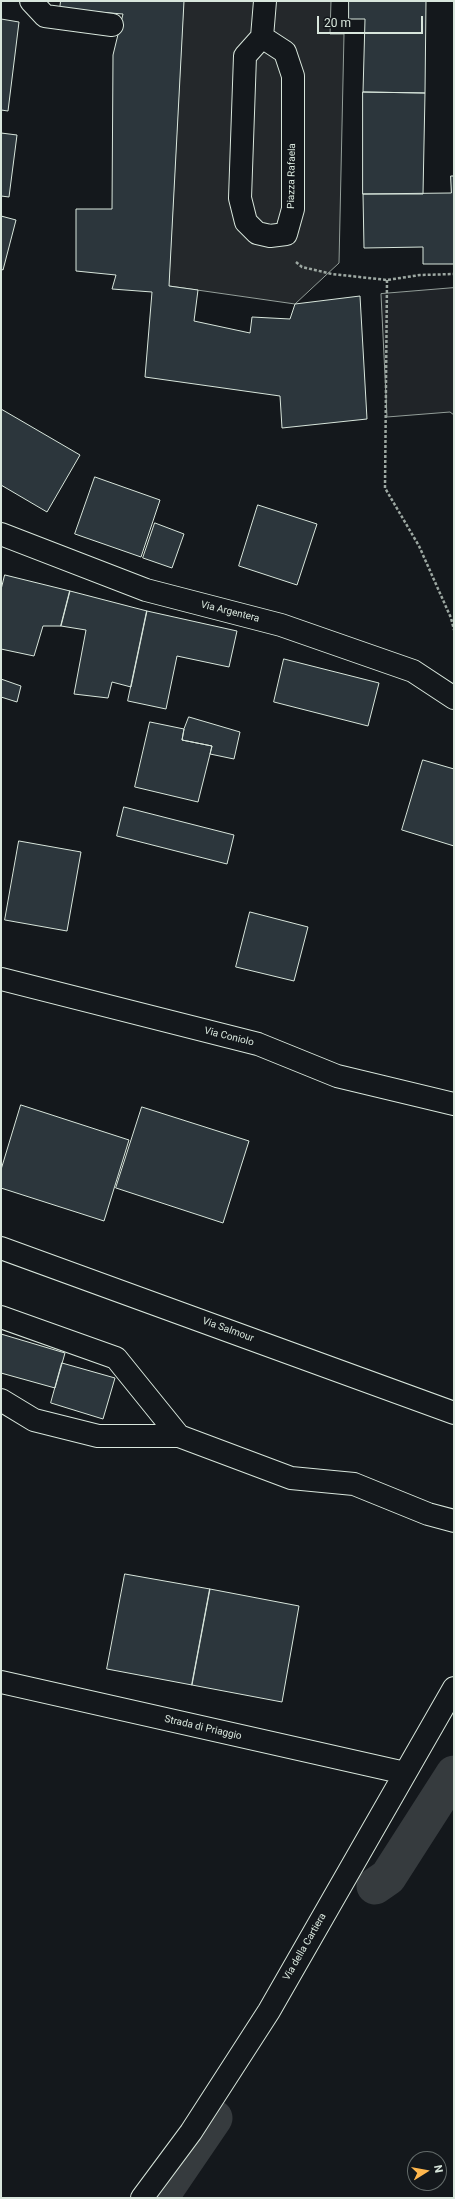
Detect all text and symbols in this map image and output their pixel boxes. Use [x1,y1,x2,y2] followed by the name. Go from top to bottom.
[319,8,425,34] scale bar
[324,16,351,30] text: 20 m
[285,143,299,209] street label: Piazza Rafaela
[199,599,261,625] street label: Via Argentera
[203,1025,255,1049] street label: Via Coniolo
[201,1315,255,1345] street label: Via Salmour
[163,1713,243,1743] street label: Strada di Priaggio
[281,1911,329,1983] street label: Via della Cartiera
[407,2151,447,2191] north arrow
[431,2164,445,2174] text: N

